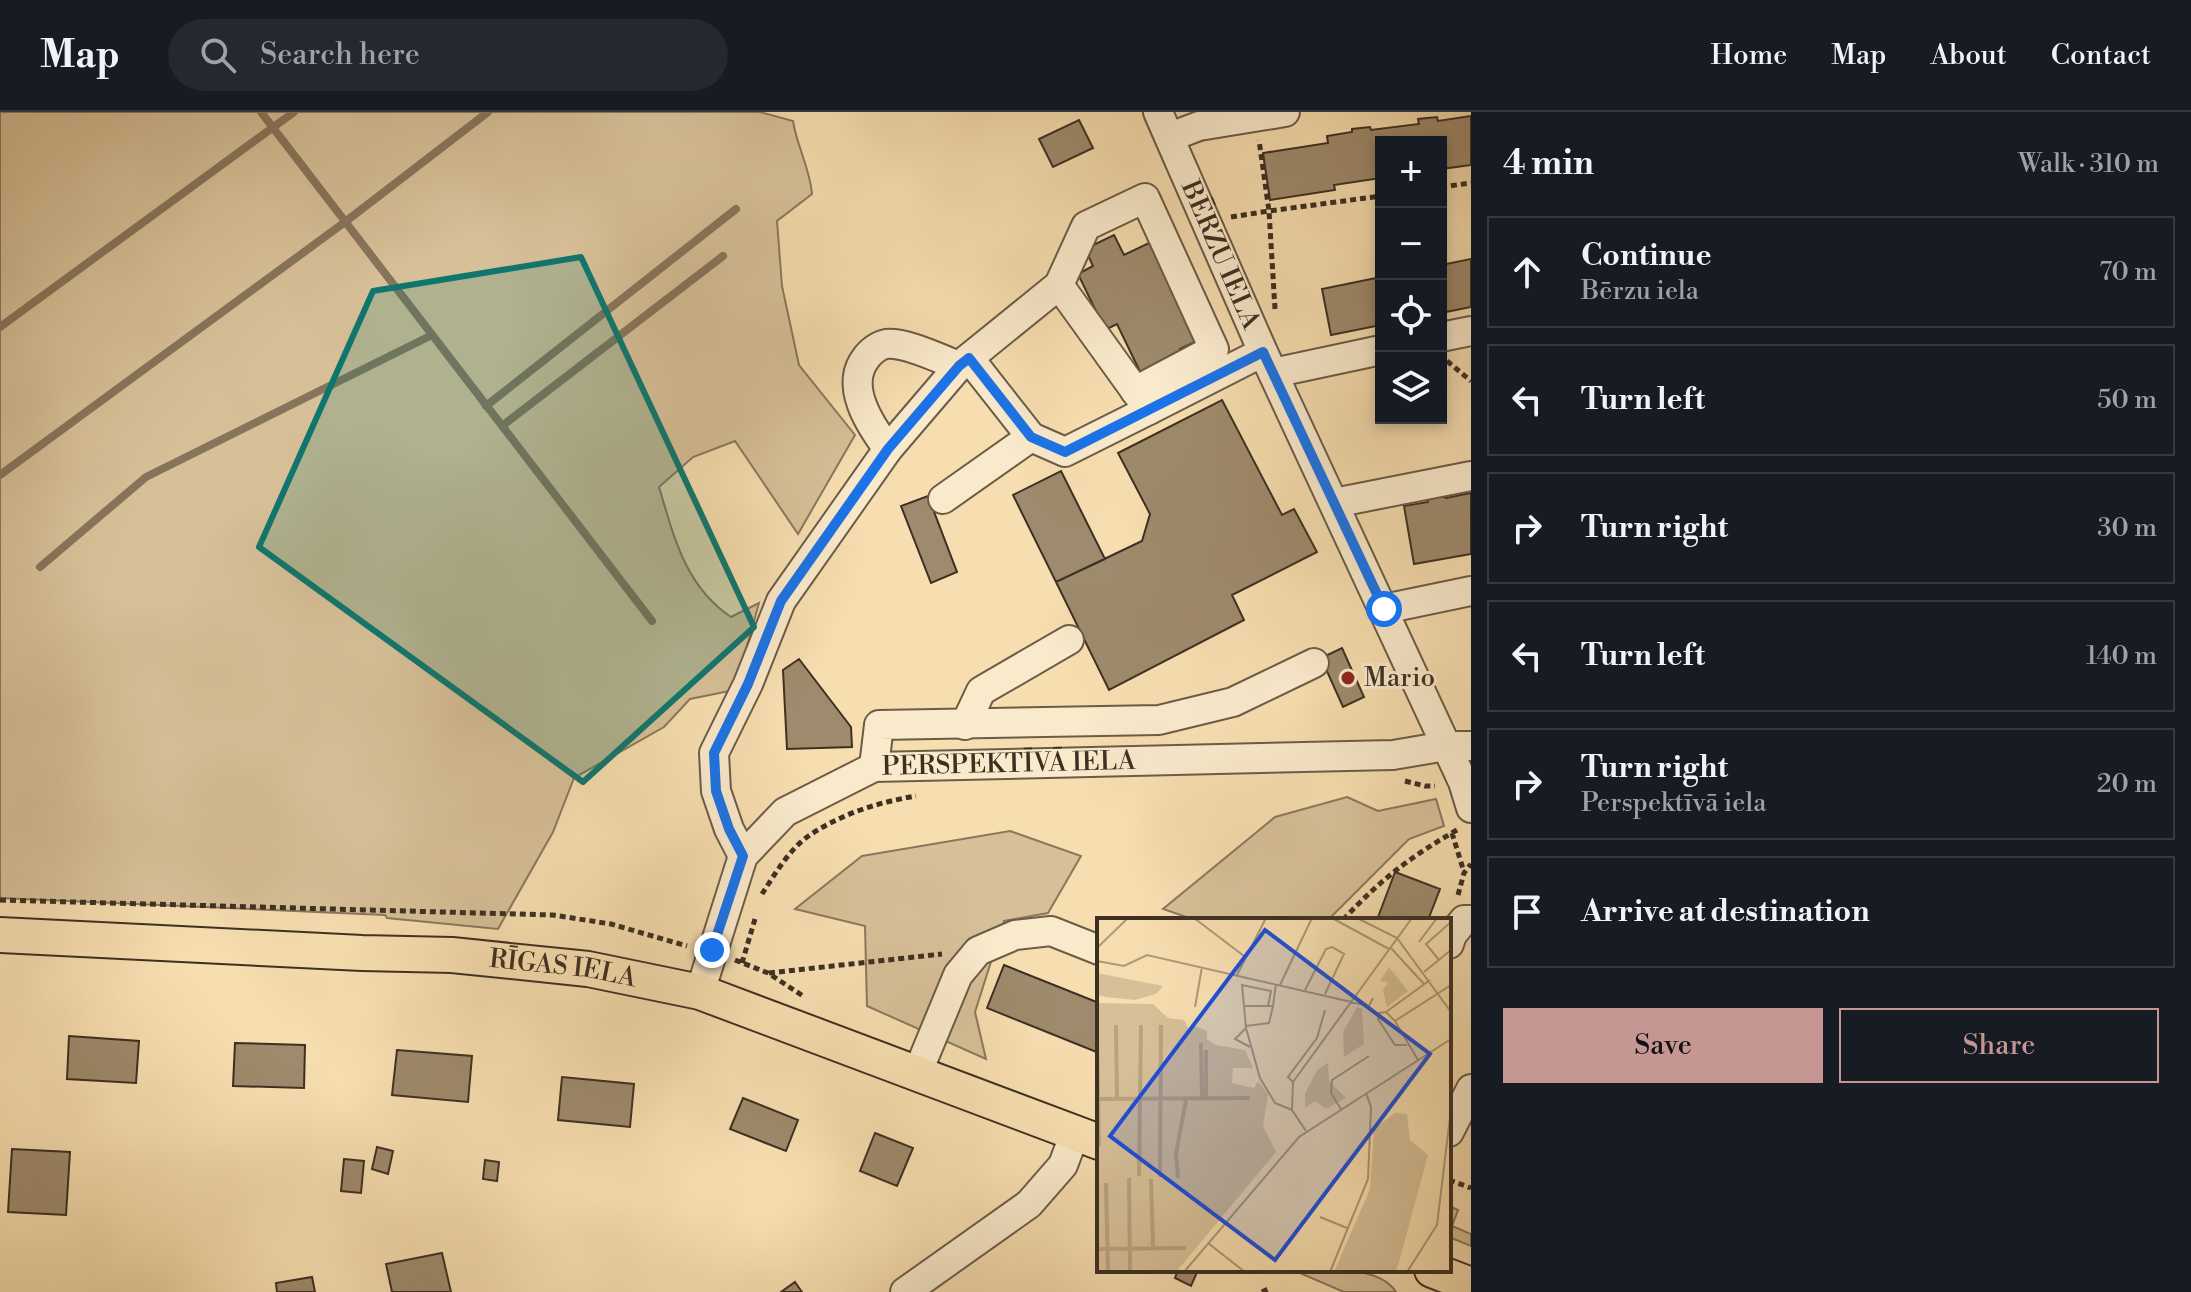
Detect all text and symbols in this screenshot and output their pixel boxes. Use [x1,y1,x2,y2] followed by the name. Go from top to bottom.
[168,19,728,91] search box
[40,32,120,79] text: Map
[196,33,240,77] icon: search
[260,36,420,74] text: Search here
[1711,38,1787,73] text: Home
[1831,38,1886,73] text: Map
[1930,38,2007,73] text: About
[2051,38,2151,73] text: Contact
[1375,136,1447,424] map controls
[1375,136,1447,208] button: +
[1503,143,1594,185] text: 4 min
[2018,148,2159,180] text: Walk · 310 m
[1174,175,1267,335] street label: BĒRZU IELA
[1375,208,1447,280] button: −
[1581,237,1712,275] text: Continue
[1505,250,1549,294] icon: ahead
[2099,256,2157,288] text: 70 m
[1581,275,1699,307] text: Bērzu iela
[1375,280,1447,352] button: locate
[1375,352,1447,424] button: layers
[1505,378,1549,422] icon: left
[1581,381,1705,419] text: Turn left
[2097,384,2157,416] text: 50 m
[1505,506,1549,550] icon: right
[1581,509,1728,547] text: Turn right
[2097,512,2157,544] text: 30 m
[1366,591,1402,627] route start
[1505,634,1549,678] icon: left
[1581,637,1705,675] text: Turn left
[2086,640,2157,672] text: 140 m
[1364,662,1435,694] place label: Mario
[1339,669,1357,687] marker: Mario
[881,745,1137,783] street label: PERSPEKTĪVĀ IELA
[1581,749,1728,787] text: Turn right
[1505,762,1549,806] icon: right
[2097,768,2157,800] text: 20 m
[1581,787,1766,819] text: Perspektīvā iela
[1505,890,1549,934] icon: arrive
[1581,893,1870,931] text: Arrive at destination
[1097,918,1451,1272] inset map
[694,932,730,968] route end
[488,943,640,995] street label: RĪGAS IELA
[1503,1008,1823,1083] button: Save
[1839,1008,2159,1083] button: Share

